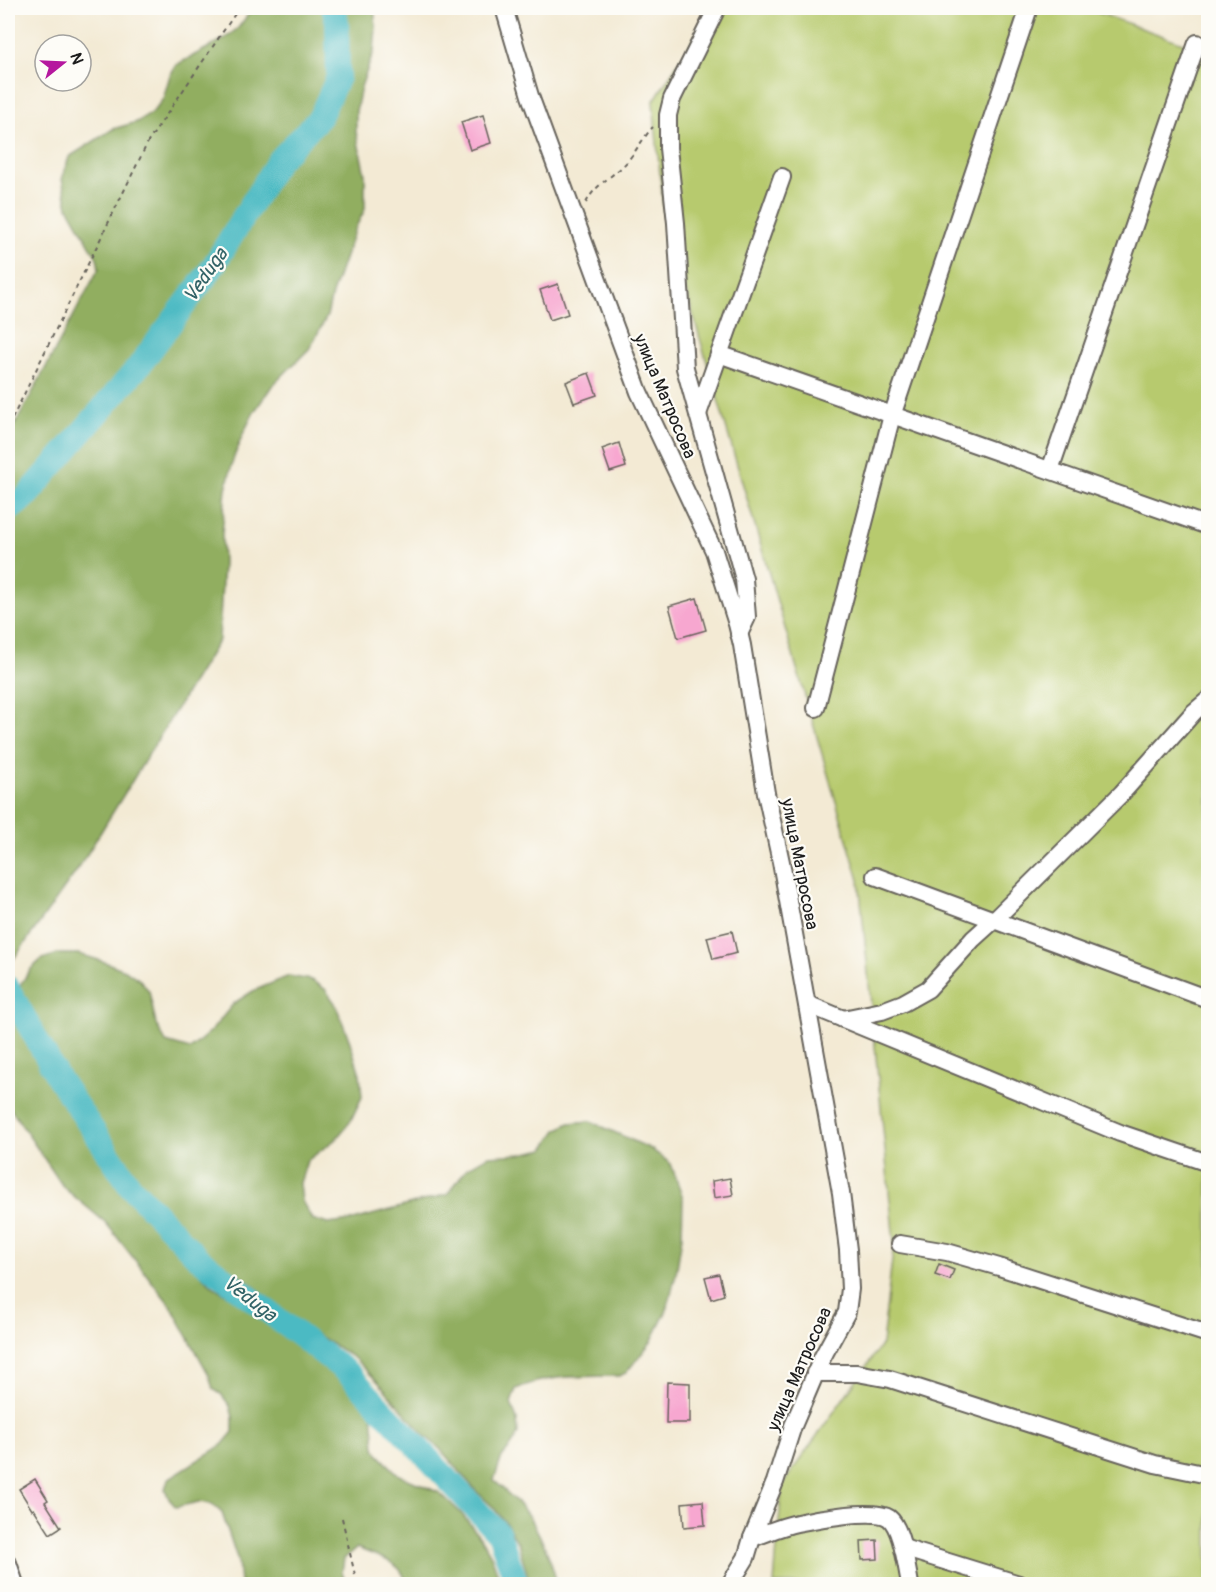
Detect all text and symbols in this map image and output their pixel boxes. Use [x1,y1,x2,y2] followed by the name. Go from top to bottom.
[33,33,93,93] north arrow
[65,50,88,67] text: N
[178,242,234,307] water label: Veduga
[628,329,701,462] street label: улица Матросова
[775,796,824,932] street label: улица Матросова
[218,1270,283,1328] water label: Veduga
[761,1304,837,1436] street label: улица Матросова

